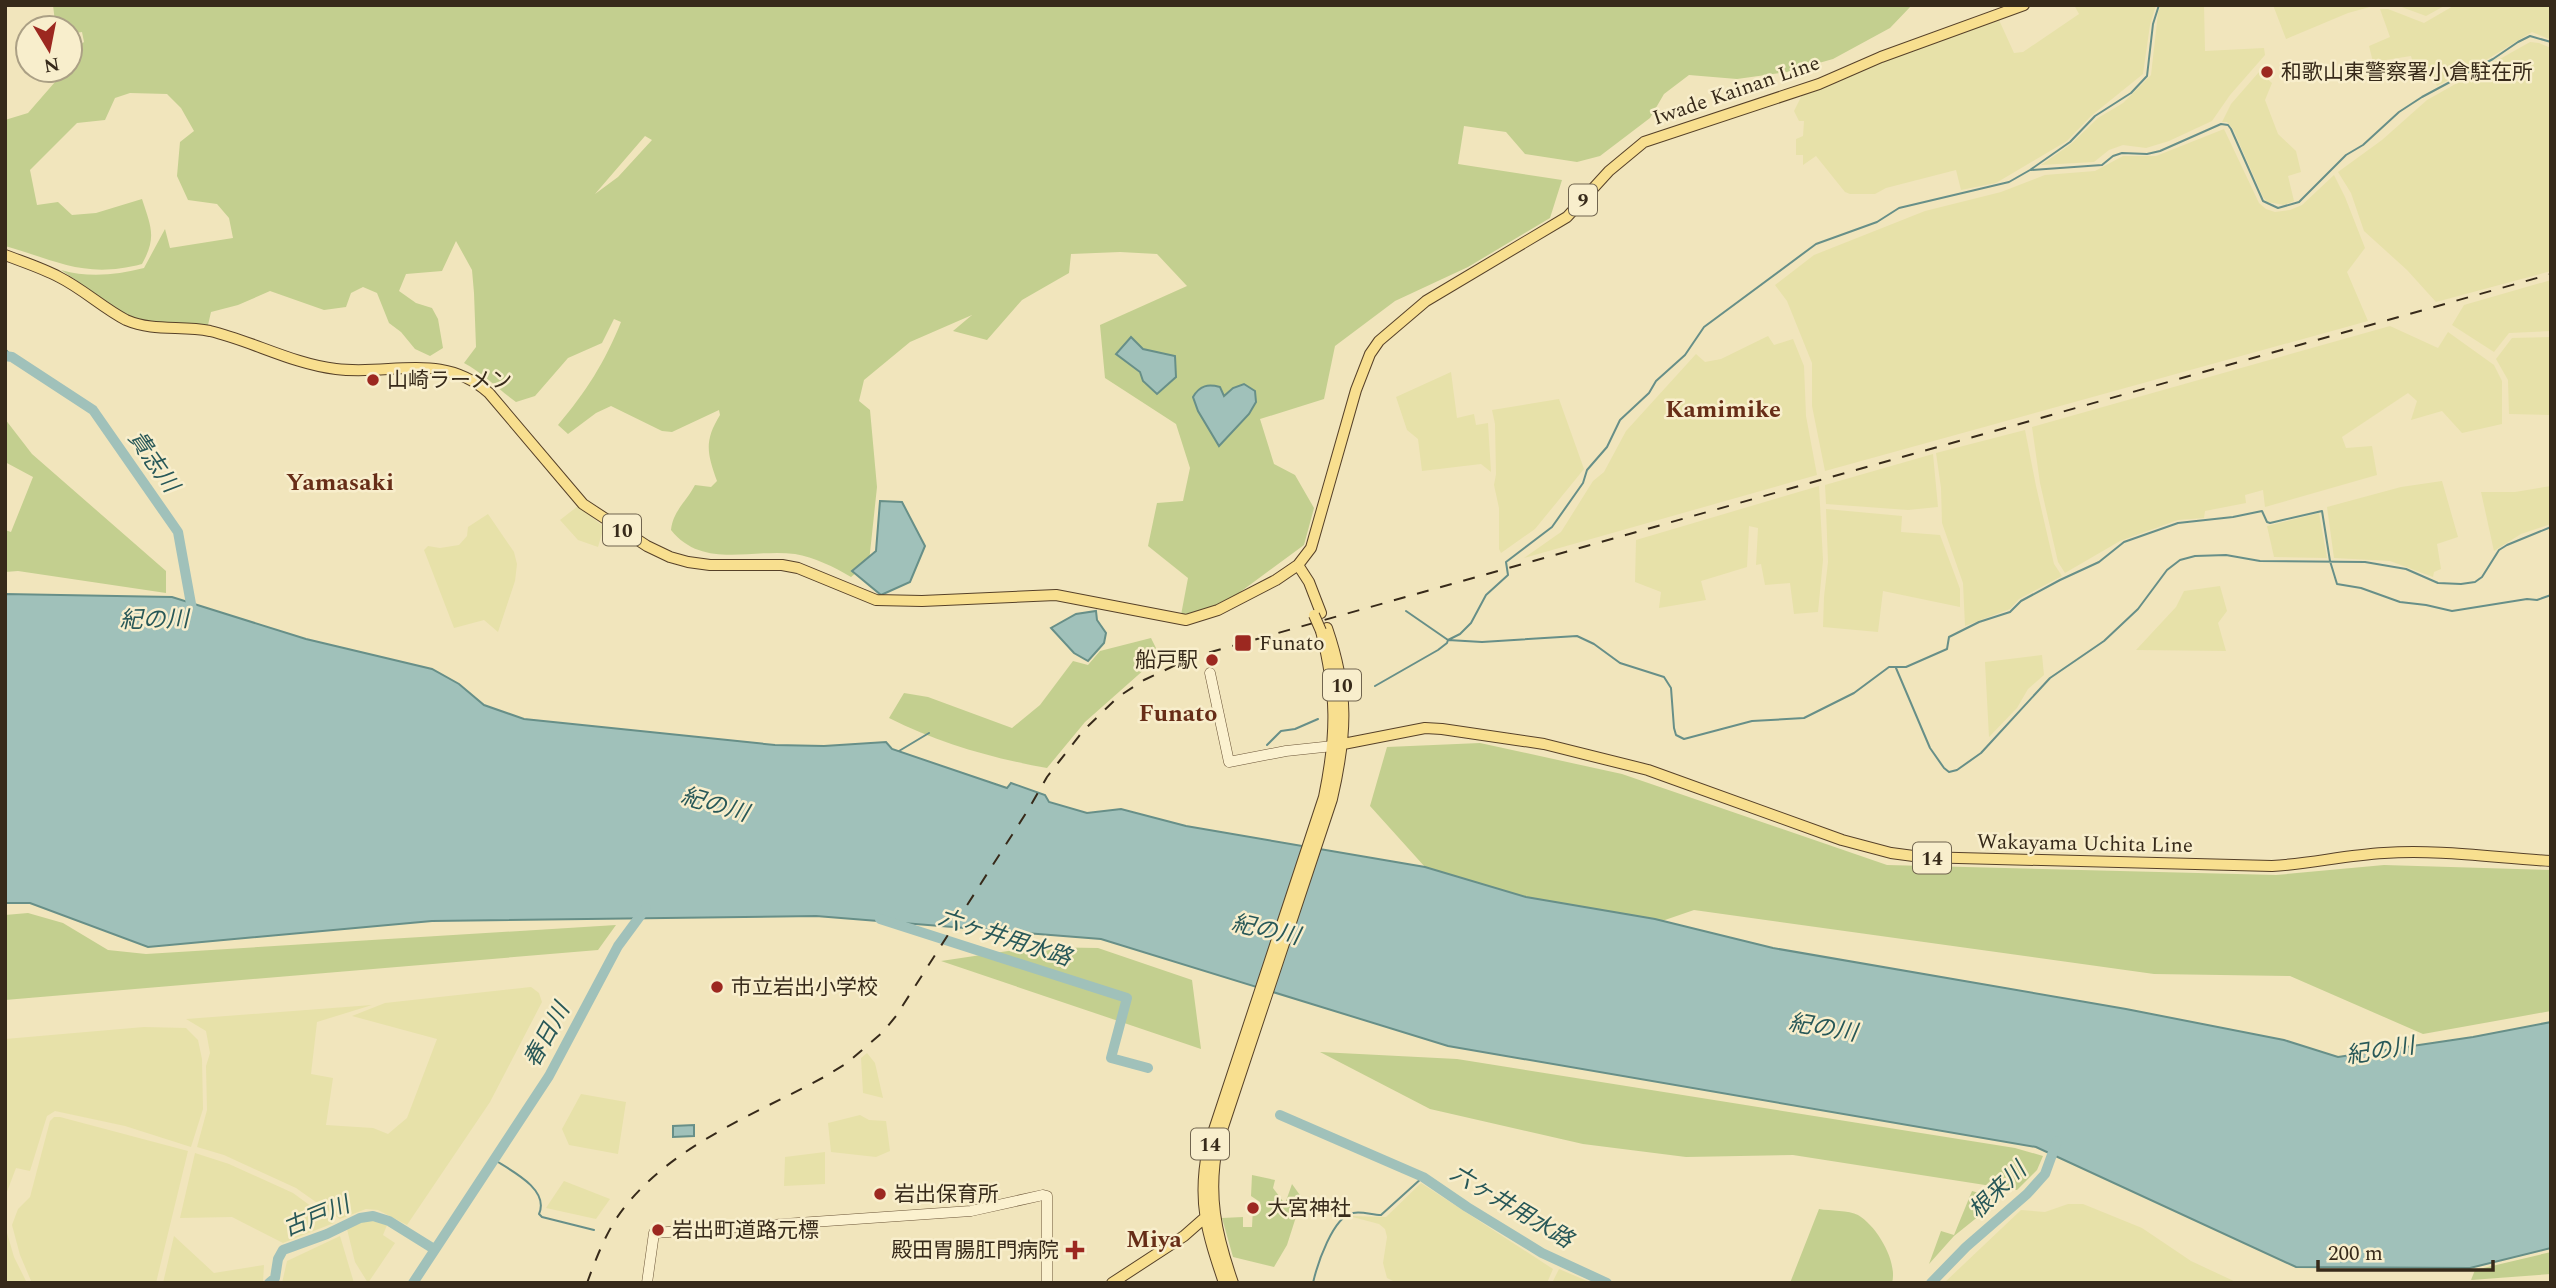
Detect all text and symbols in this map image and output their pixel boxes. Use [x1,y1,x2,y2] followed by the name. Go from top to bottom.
[14,14,84,84] north arrow
[1648,47,1824,135] street label: Iwade Kainan Line
[42,49,62,80] text: N
[2281,57,2533,89] place label: 和歌山東警察署小倉駐在所
[2259,64,2275,80] marker: 和歌山東警察署小倉駐在所
[1569,184,1597,216] road number: 9
[387,365,512,397] place label: 山崎ラーメン
[365,372,381,388] marker: 山崎ラーメン
[1665,392,1781,428] district label: Kamimike
[119,424,189,503] water label: 貴志川
[286,465,394,501] district label: Yamasaki
[603,514,641,545] road number: 10
[119,602,192,639] water label: 紀の川
[1259,628,1325,660] place label: Funato
[1233,633,1253,653] marker: Funato
[1135,645,1198,677] place label: 船戸駅
[1204,652,1220,668] marker: 船戸駅
[1323,670,1361,700] road number: 10
[1139,696,1217,732] district label: Funato
[677,779,755,833] water label: 紀の川
[1977,826,2193,862] street label: Wakayama Uchita Line
[1913,842,1951,874] road number: 14
[934,900,1077,977] water label: 六ヶ井用水路
[1228,906,1306,955] water label: 紀の川
[731,972,878,1004] place label: 市立岩出小学校
[709,979,725,995] marker: 市立岩出小学校
[515,994,581,1074] water label: 春日川
[1786,1006,1863,1052] water label: 紀の川
[2343,1028,2420,1074] water label: 紀の川
[1191,1128,1229,1160] road number: 14
[1961,1152,2037,1228] water label: 根来川
[1443,1157,1581,1259] water label: 六ヶ井用水路
[894,1179,999,1211] place label: 岩出保育所
[872,1186,888,1202] marker: 岩出保育所
[278,1187,358,1247] water label: 古戸川
[1267,1193,1351,1225] place label: 大宮神社
[1245,1200,1261,1216] marker: 大宮神社
[672,1215,819,1247] place label: 岩出町道路元標
[650,1222,666,1238] marker: 岩出町道路元標
[1126,1222,1183,1258] district label: Miya
[2318,1228,2493,1272] scale bar
[891,1235,1059,1267] place label: 殿田胃腸肛門病院
[2328,1238,2383,1270] text: 200 m
[1065,1240,1085,1260] marker: 殿田胃腸肛門病院

